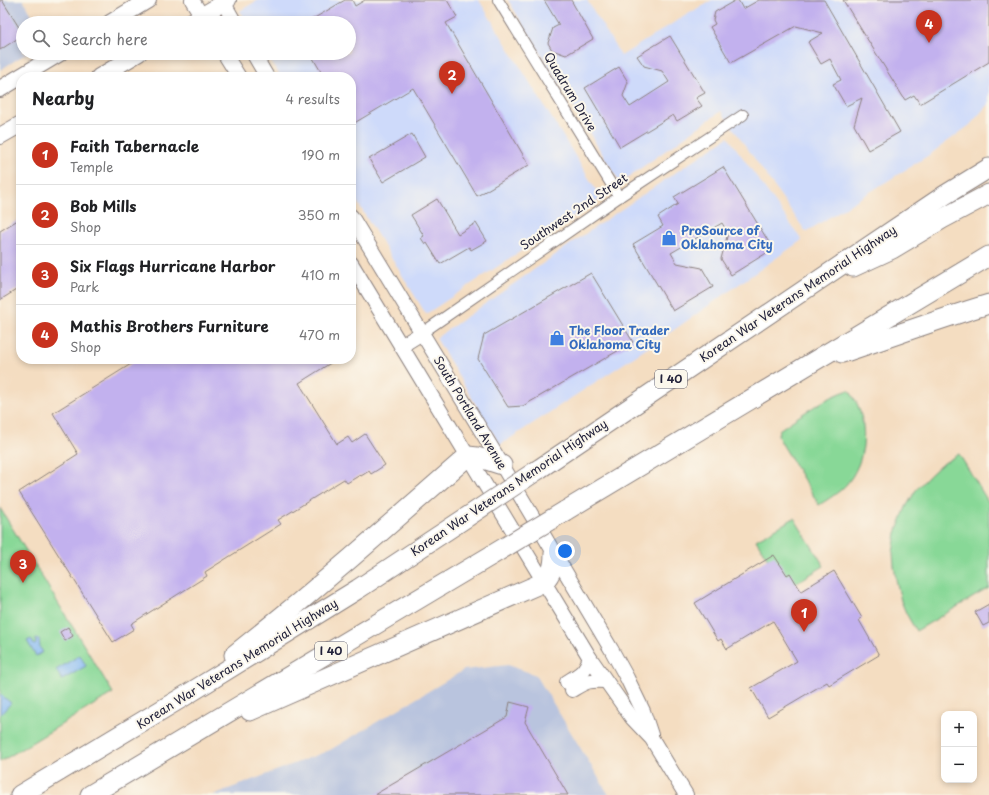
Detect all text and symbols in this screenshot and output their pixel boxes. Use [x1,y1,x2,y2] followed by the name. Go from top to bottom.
[916,10,942,43] pin: 4
[16,16,356,60] search box
[30,27,52,49] icon: search
[62,27,148,50] text: Search here
[540,48,602,135] street label: Quadrum Drive
[439,61,465,94] pin: 2
[32,85,94,111] text: Nearby
[286,89,340,108] text: 4 results
[70,134,199,157] text: Faith Tabernacle
[42,145,48,164] text: 1
[301,145,340,164] text: 190 m
[70,157,113,176] text: Temple
[516,168,631,254] street label: Southwest 2nd Street
[70,194,136,217] text: Bob Mills
[40,205,50,224] text: 2
[298,205,340,224] text: 350 m
[70,217,101,236] text: Shop
[695,220,899,366] street label: Korean War Veterans Memorial Highway
[681,221,773,253] place label: ProSource of Oklahoma City
[660,229,678,247] shop icon: ProSource of Oklahoma City
[70,254,275,277] text: Six Flags Hurricane Harbor
[41,265,49,284] text: 3
[301,265,340,284] text: 410 m
[70,277,99,296] text: Park
[70,314,269,337] text: Mathis Brothers Furniture
[569,321,670,353] place label: The Floor Trader Oklahoma City
[41,325,49,344] text: 4
[299,325,340,344] text: 470 m
[548,329,566,347] shop icon: The Floor Trader Oklahoma City
[70,337,101,356] text: Shop
[430,352,512,473] street label: South Portland Avenue
[655,370,687,388] road number: I 40
[406,414,610,560] street label: Korean War Veterans Memorial Highway
[555,541,575,561] your location
[10,550,36,583] pin: 3
[132,594,340,733] street label: Korean War Veterans Memorial Highway
[791,599,817,632] pin: 1
[315,642,347,660] road number: I 40
[941,711,977,783] map controls
[941,711,977,747] button: +
[941,747,977,783] button: −

